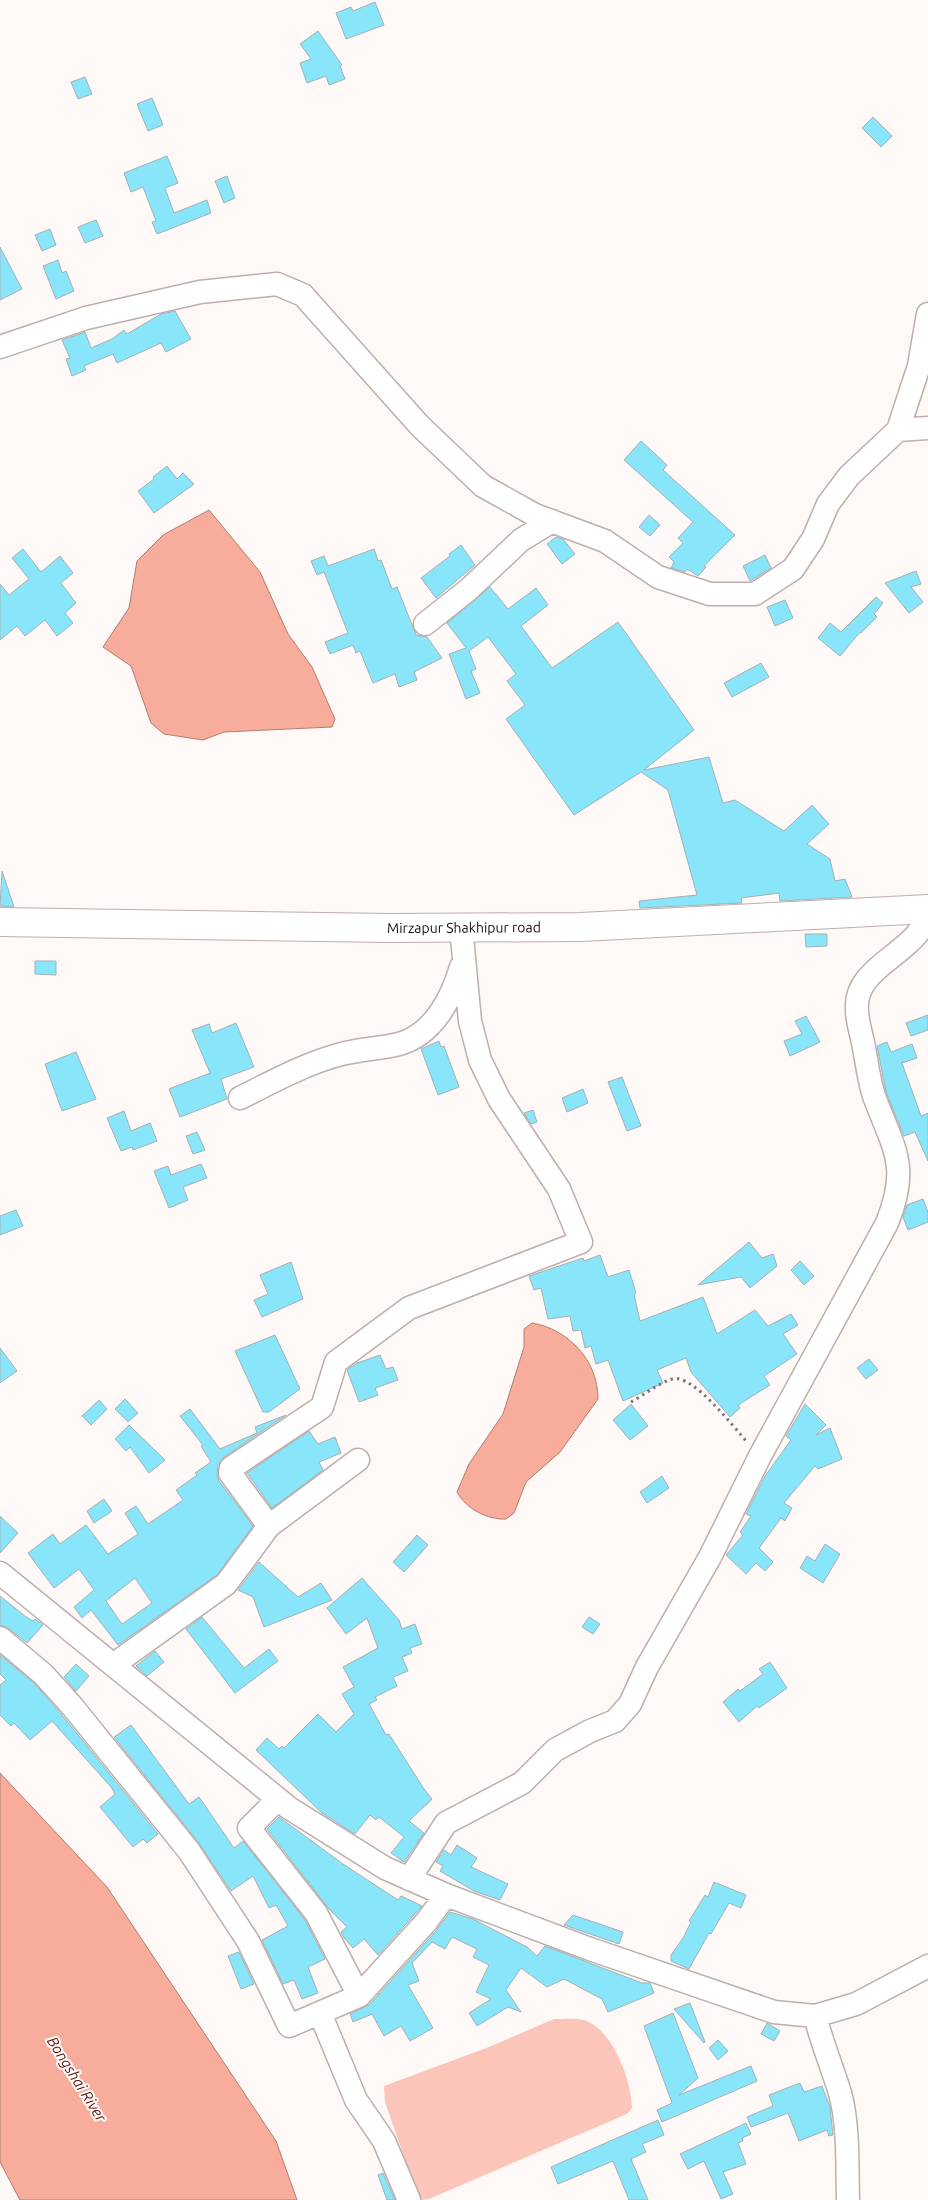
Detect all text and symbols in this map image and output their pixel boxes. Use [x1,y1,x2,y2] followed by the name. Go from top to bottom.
[387,919,541,936] street label: Mirzapur Shakhipur road
[44,2033,111,2126] water label: Bongshai River

